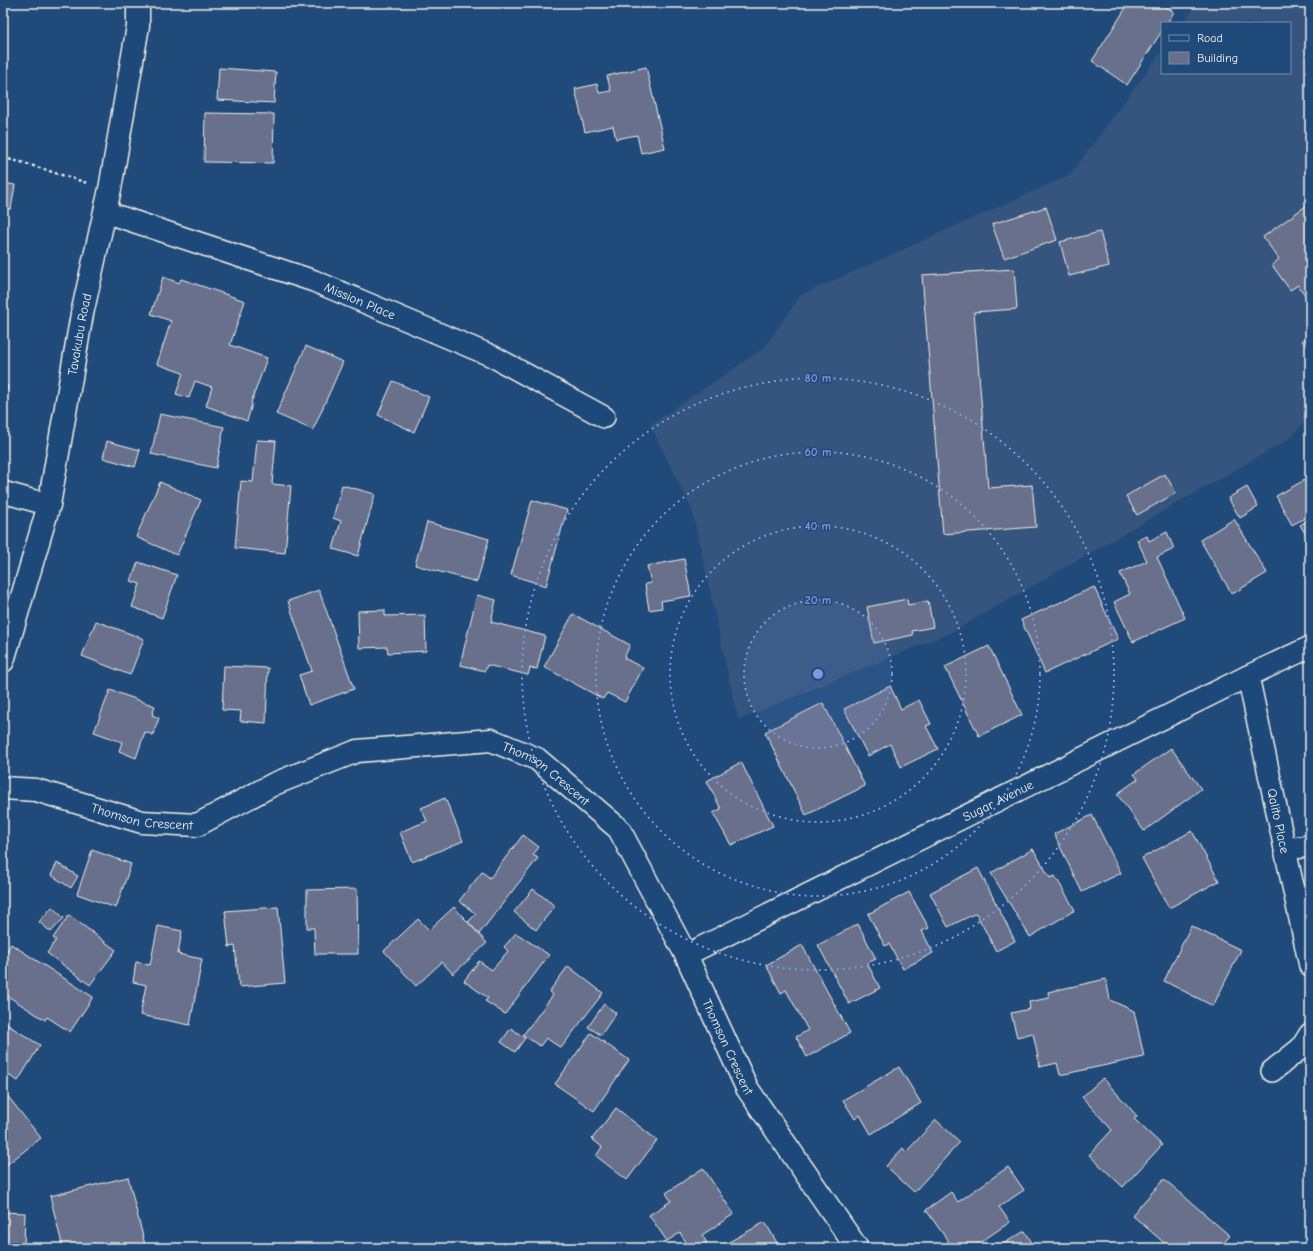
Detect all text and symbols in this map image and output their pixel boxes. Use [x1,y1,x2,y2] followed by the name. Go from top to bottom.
[1161,22,1291,74] legend
[1197,31,1223,45] text: Road
[1197,51,1238,65] text: Building
[322,279,398,322] street label: Mission Place
[64,292,94,376] street label: Tavakubu Road
[805,371,831,385] text: 80 m
[805,445,831,459] text: 60 m
[805,519,831,533] text: 40 m
[805,593,831,607] text: 20 m
[811,667,825,681] centre of rings
[500,738,594,809] street label: Thomson Crescent
[960,776,1036,824] street label: Sugar Avenue
[1265,787,1293,855] street label: Qalito Place
[89,800,195,832] street label: Thomson Crescent
[700,996,758,1099] street label: Thomson Crescent

